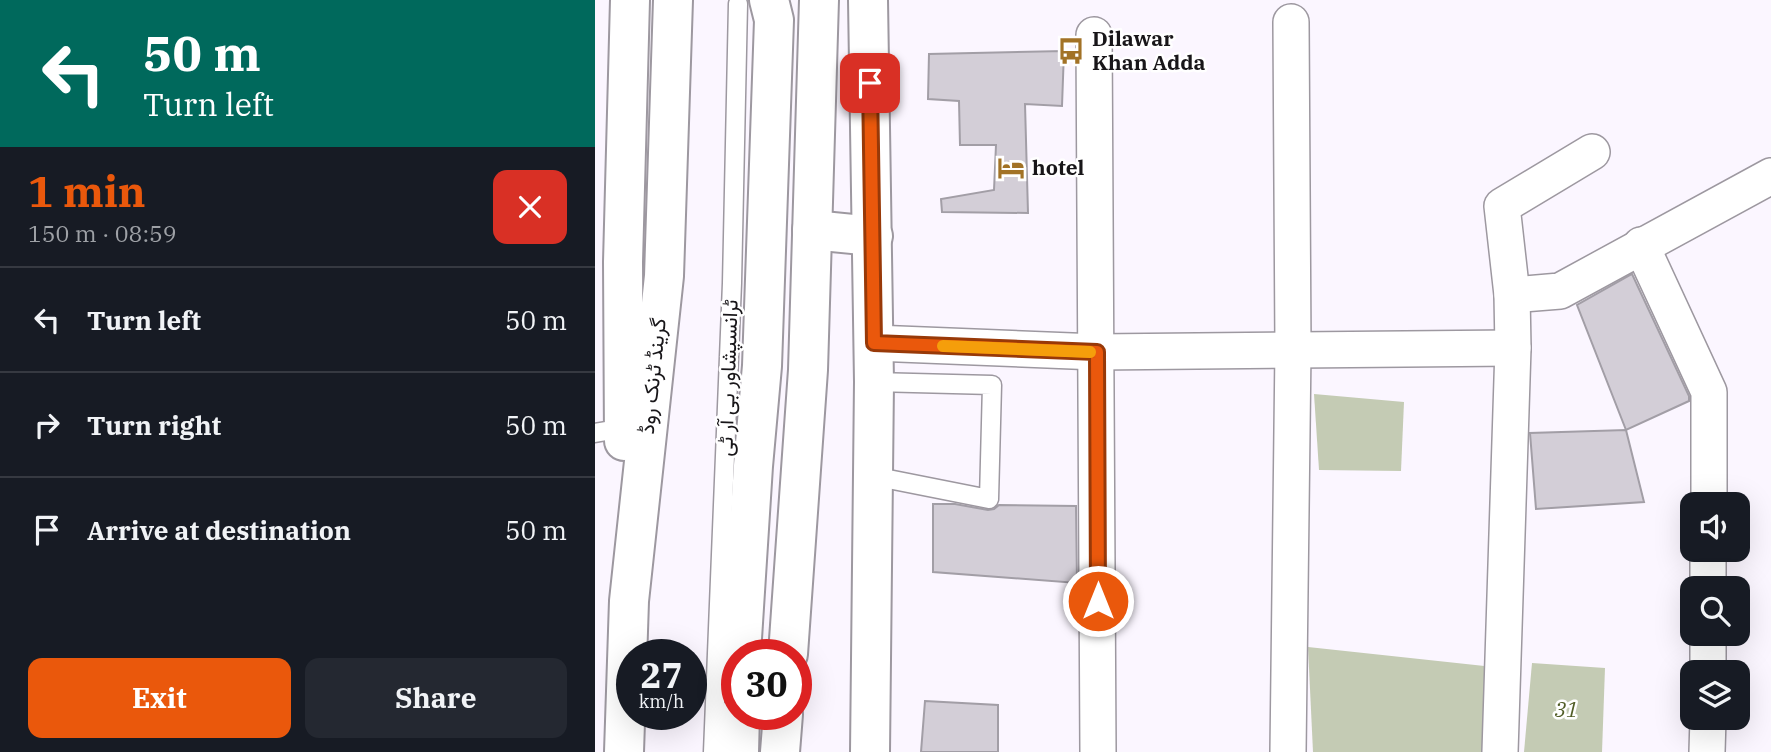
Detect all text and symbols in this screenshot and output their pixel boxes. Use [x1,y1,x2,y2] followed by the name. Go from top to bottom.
[143,21,261,84] text: 50 m
[1092,24,1205,76] place label: Dilawar Khan Adda
[28,28,119,119] icon: left
[1056,36,1086,66] bus stop icon: Dilawar Khan Adda
[840,53,900,113] pin
[851,64,889,102] icon: arrive
[143,83,274,125] text: Turn left
[996,153,1026,183] hotel icon: hotel
[1032,153,1085,181] place label: hotel
[28,164,146,219] text: 1 min
[493,170,567,244] button: close
[28,218,177,248] text: 150 m · 08:59
[710,299,745,457] street label: ٹرانسپشاور بی آر ٹی
[28,301,66,339] icon: left
[87,303,201,337] text: Turn left
[505,303,567,337] text: 50 m
[632,316,672,435] street label: گرینڈ ٹرنک روڈ
[28,406,66,444] icon: right
[87,408,221,442] text: Turn right
[505,408,567,442] text: 50 m
[1680,492,1750,730] map controls
[1680,492,1750,562] button: sound
[28,511,66,549] icon: arrive
[87,513,351,547] text: Arrive at destination
[505,513,567,547] text: 50 m
[1061,564,1135,638] position arrow
[1680,576,1750,646] button: search
[721,639,812,730] speed limit sign: 30
[640,652,683,698] text: 27
[28,658,291,738] button: Exit
[305,658,567,738] button: Share
[1680,660,1750,730] button: layers
[639,690,684,713] text: km/h
[1554,695,1578,723] park label: 31

